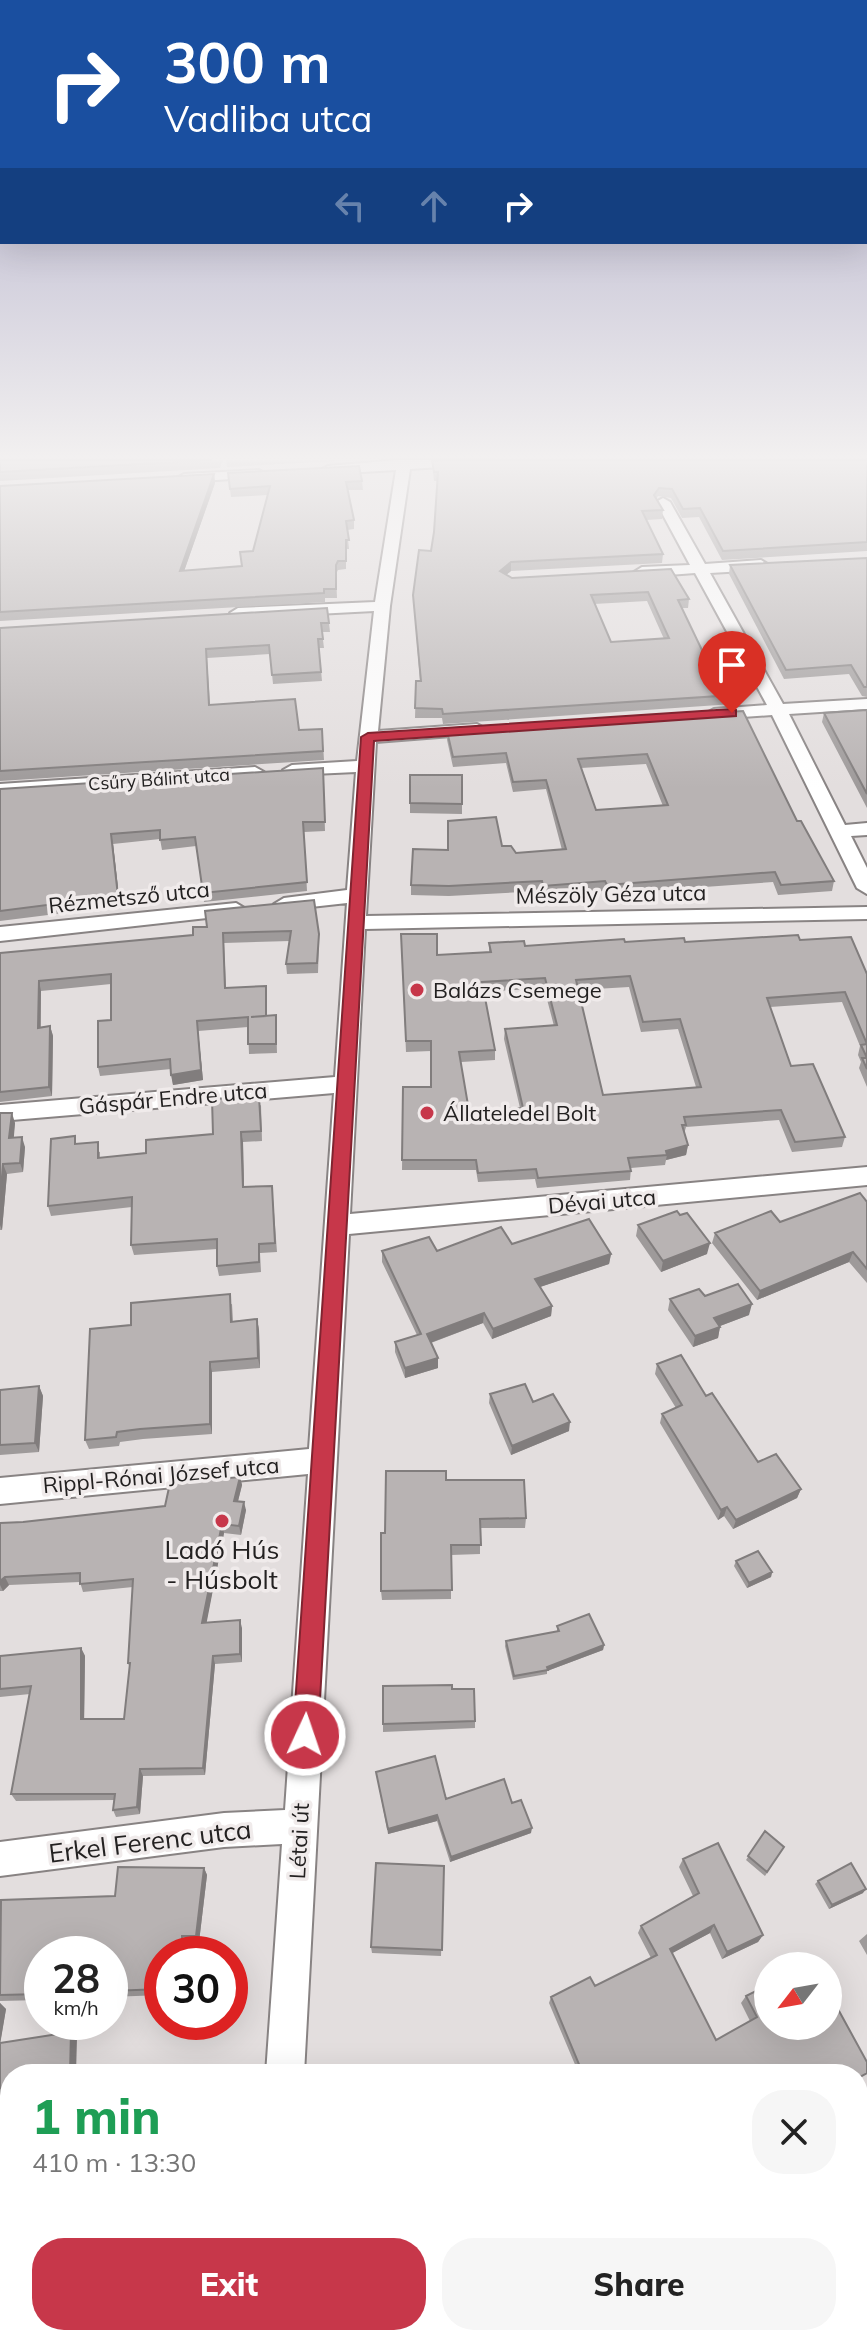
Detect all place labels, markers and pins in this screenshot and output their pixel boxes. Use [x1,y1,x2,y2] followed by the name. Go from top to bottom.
[698,631,766,713] pin
[433,976,602,1004] place label: Balázs Csemege
[408,981,426,999] marker: Balázs Csemege
[443,1099,597,1127] place label: Állateledel Bolt
[418,1104,436,1122] marker: Állateledel Bolt
[213,1512,231,1530] marker: Ladó Hús - Húsbolt
[165,1533,279,1596] place label: Ladó Hús - Húsbolt

